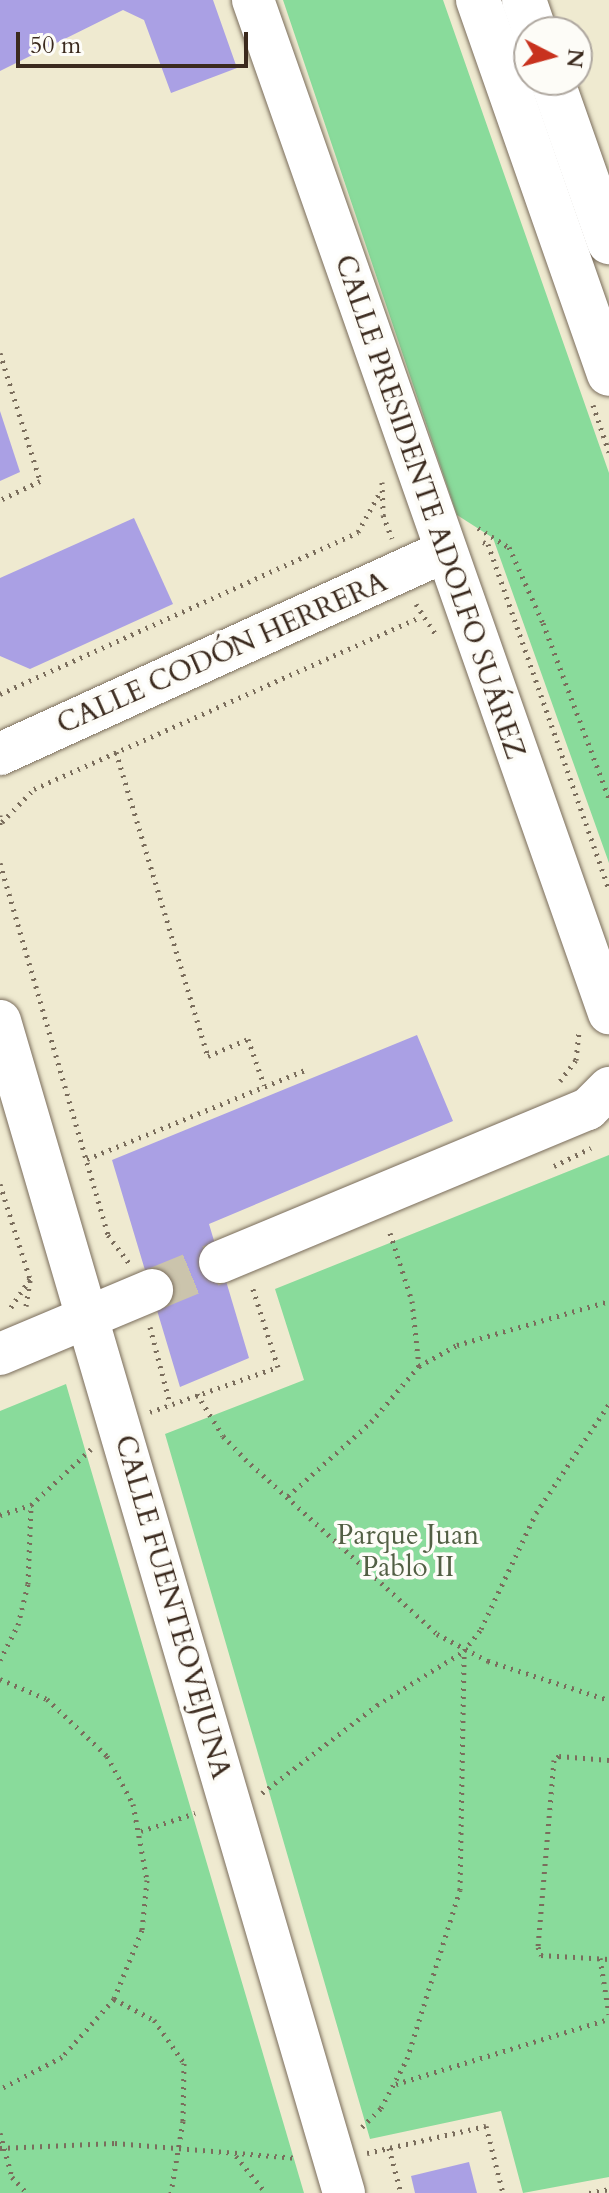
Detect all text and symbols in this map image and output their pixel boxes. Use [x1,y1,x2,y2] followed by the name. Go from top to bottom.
[20,16,252,66] scale bar
[513,16,593,96] north arrow
[30,29,81,62] text: 50 m
[559,47,591,69] text: N
[328,250,532,764] street label: CALLE PRESIDENTE ADOLFO SUÁREZ
[52,565,392,741] street label: CALLE CODÓN HERRERA
[108,1431,238,1783] street label: CALLE FUENTEOVEJUNA
[337,1518,479,1584] park label: Parque Juan Pablo II

